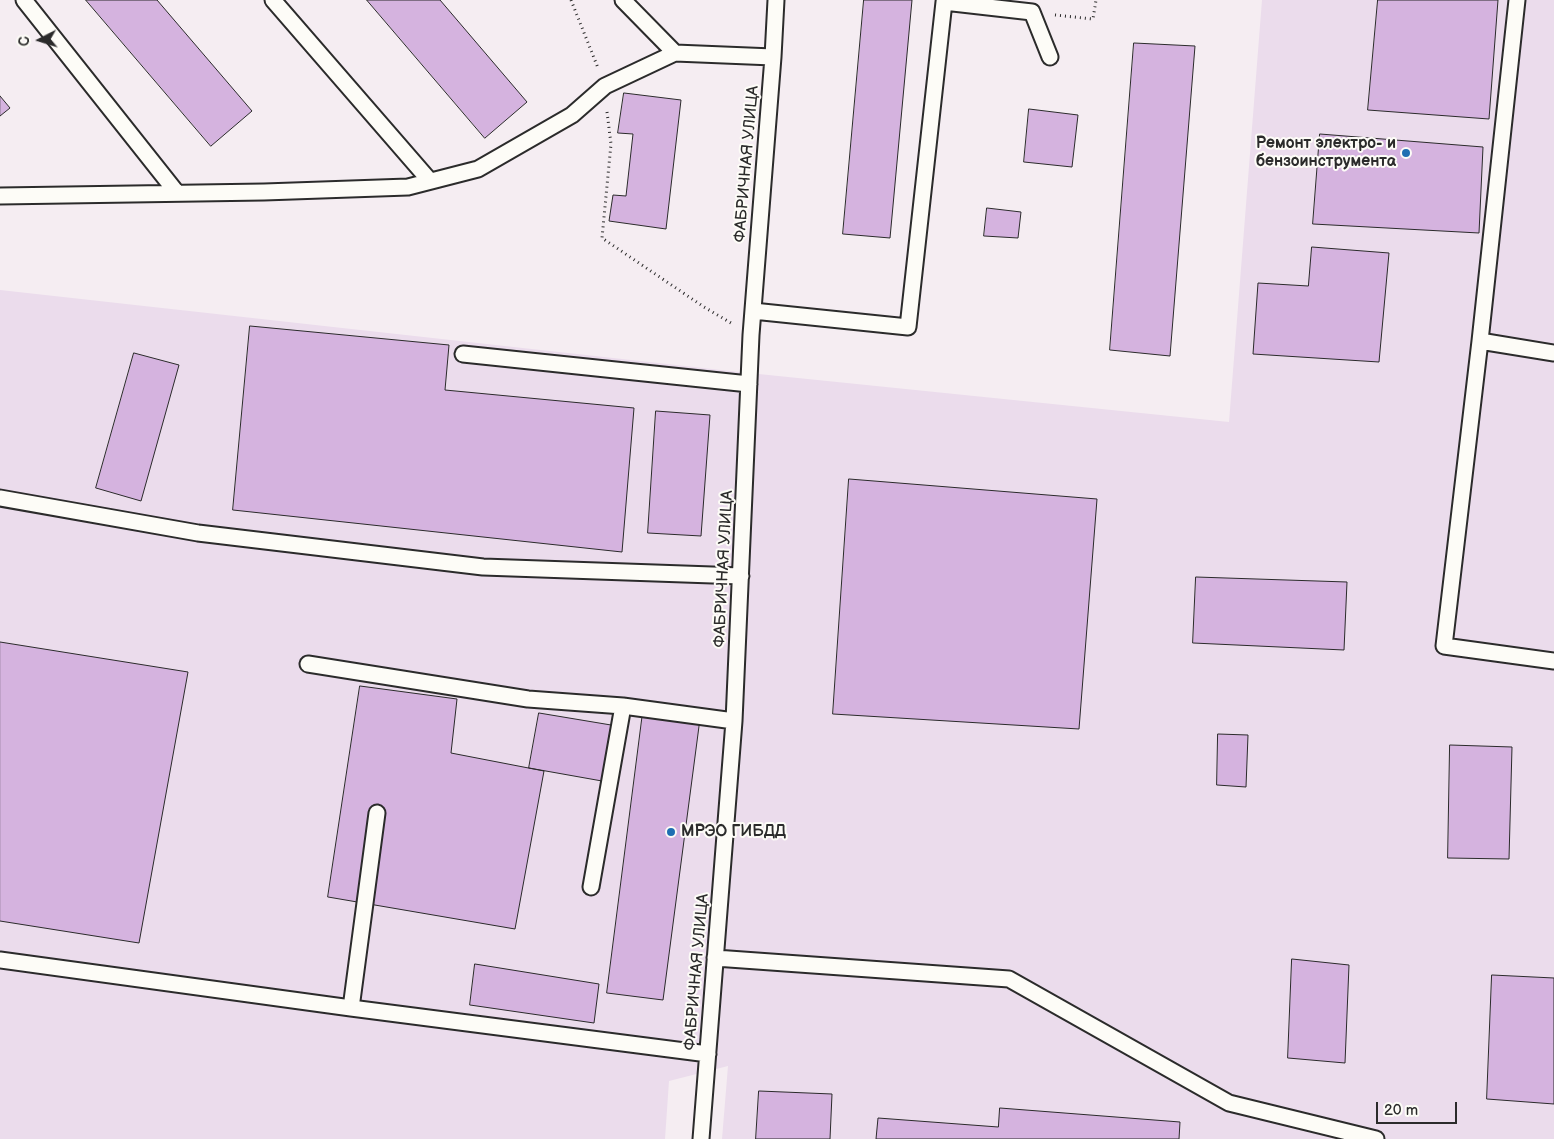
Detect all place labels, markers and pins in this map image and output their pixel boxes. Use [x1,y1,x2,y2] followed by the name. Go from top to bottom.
[1256,134,1396,172] place label: Ремонт электро- и бензоинструмента
[1400,147,1412,159] marker: Ремонт электро- и бензоинструмента
[681,822,786,842] place label: МРЭО ГИБДД
[665,826,677,838] marker: МРЭО ГИБДД

